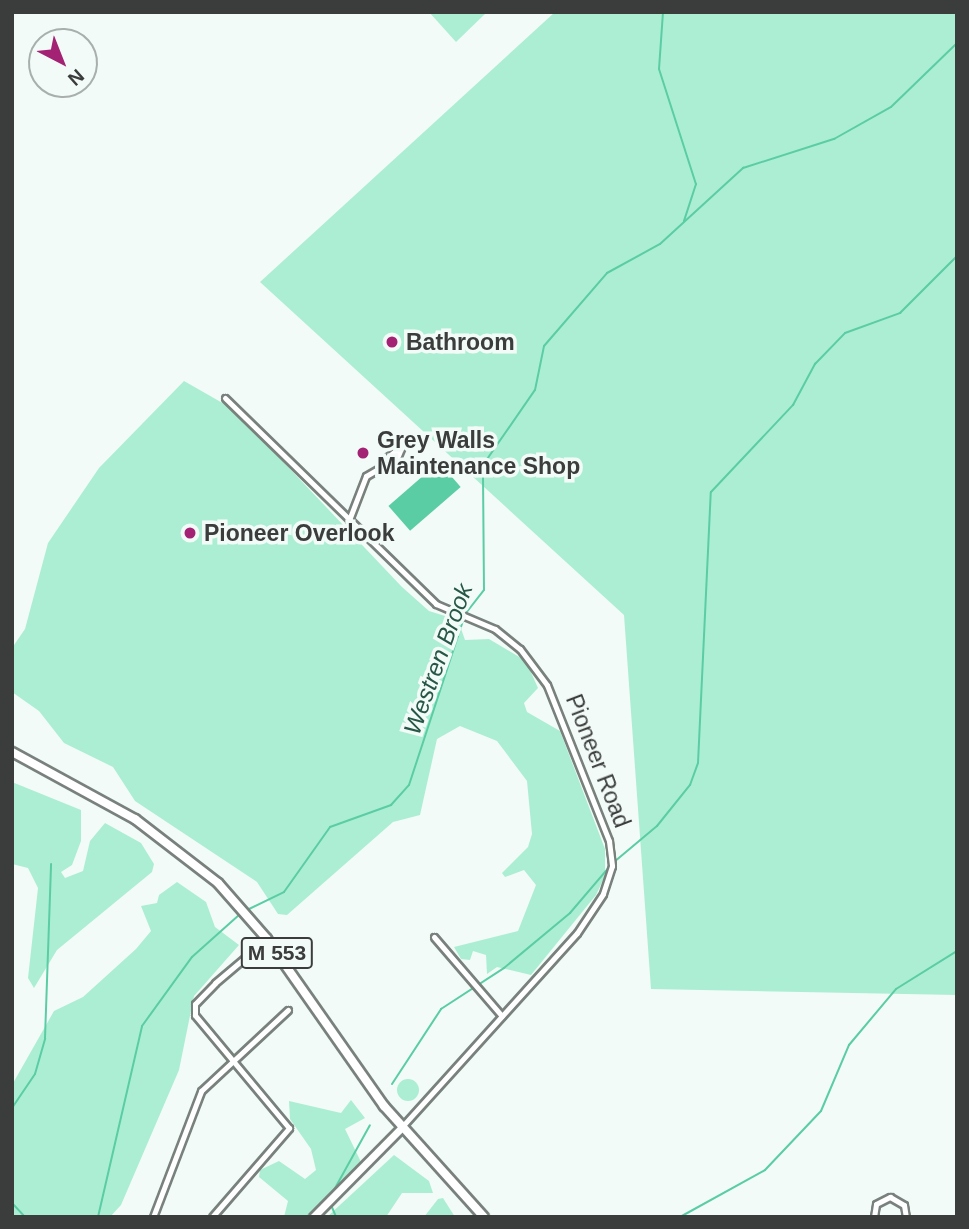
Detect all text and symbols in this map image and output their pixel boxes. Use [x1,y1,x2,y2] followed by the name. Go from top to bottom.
[28,28,98,98] north arrow
[64,65,88,90] text: N
[406,328,515,356] place label: Bathroom
[384,334,400,350] marker: Bathroom
[377,426,580,480] place label: Grey Walls Maintenance Shop
[355,445,371,461] marker: Grey Walls Maintenance Shop
[204,519,394,547] place label: Pioneer Overlook
[182,525,198,541] marker: Pioneer Overlook
[397,580,479,738] water label: Westren Brook
[560,690,636,832] street label: Pioneer Road
[240,936,314,970] road number: M 553

